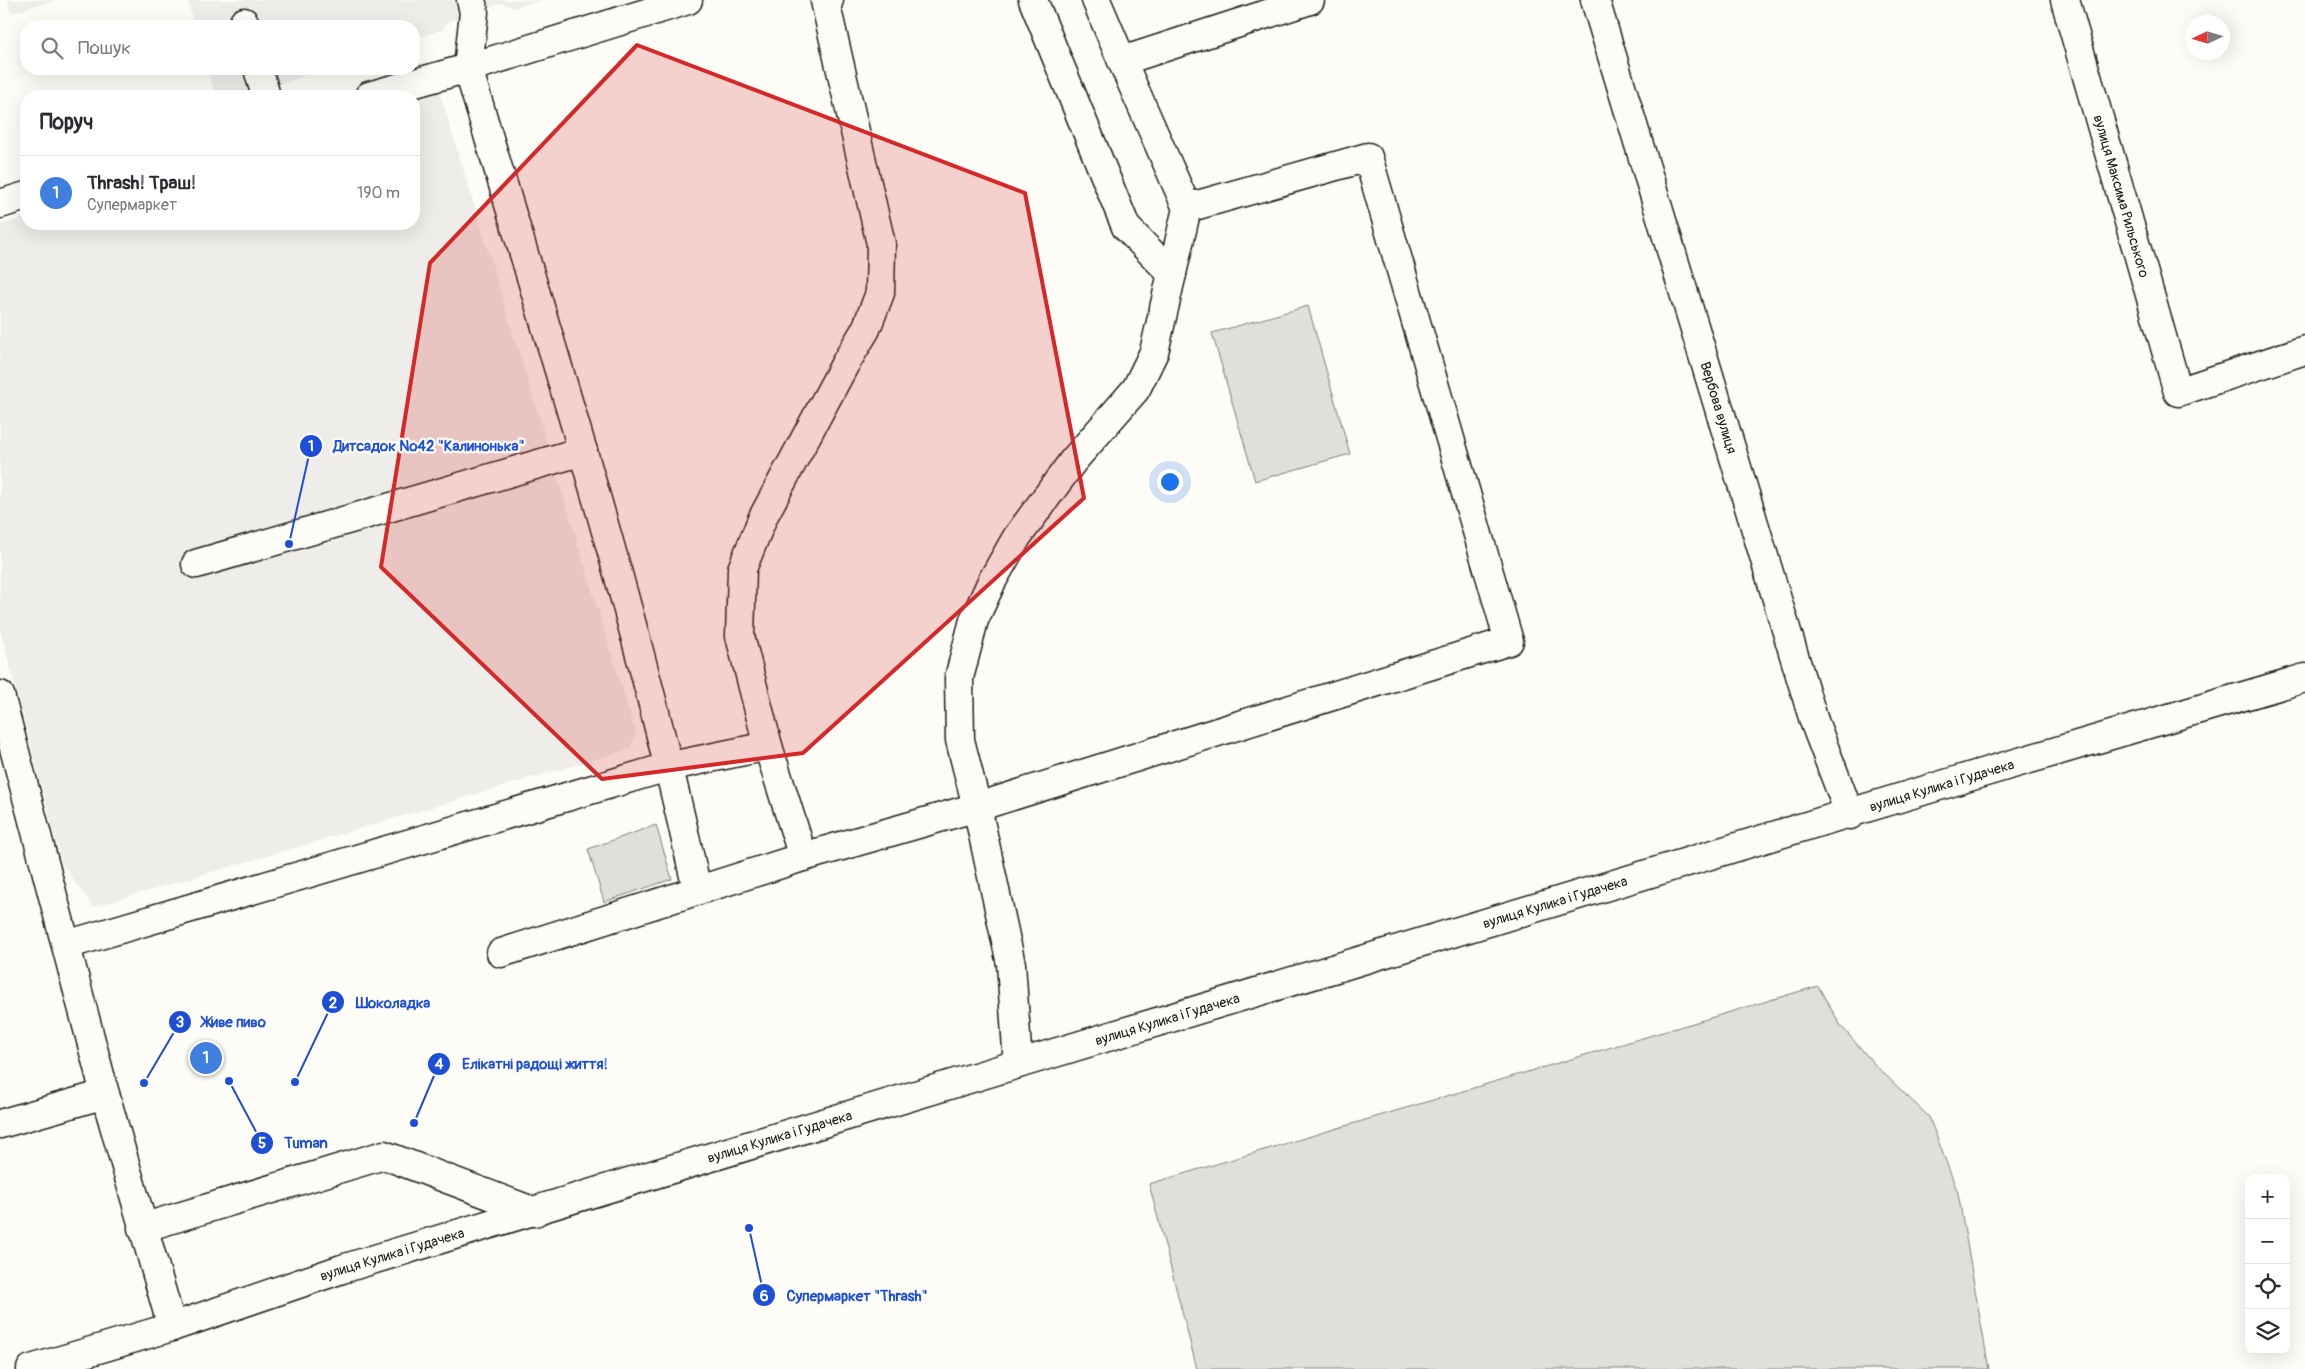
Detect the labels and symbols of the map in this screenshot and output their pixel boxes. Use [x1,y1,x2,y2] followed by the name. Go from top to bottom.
[2185,15,2230,60] north arrow
[2090,113,2153,280] street label: вулиця Максима Рильського
[1697,360,1741,456] street label: Вербова вулиця
[299,431,535,461] callout: Дитсадок №42 "Калинонька"
[308,437,314,456] text: 1
[332,437,525,456] text: Дитсадок №42 "Калинонька"
[1157,469,1183,495] your location
[1867,756,2016,815] street label: вулиця Кулика і Гудачека
[1481,872,1629,932] street label: вулиця Кулика і Гудачека
[321,987,440,1017] callout: Шоколадка
[1093,989,1242,1049] street label: вулиця Кулика і Гудачека
[329,994,337,1013] text: 2
[355,994,430,1013] text: Шоколадка
[168,1007,276,1037] callout: Живе пиво
[176,1013,184,1032] text: 3
[199,1013,266,1032] text: Живе пиво
[190,1039,222,1077] pin: 1
[427,1049,618,1079] callout: Елікатні радощі життя!
[435,1055,444,1074] text: 4
[462,1055,608,1074] text: Елікатні радощі життя!
[705,1106,854,1166] street label: вулиця Кулика і Гудачека
[249,1128,338,1158] callout: Tuman
[258,1134,266,1153] text: 5
[283,1134,328,1153] text: Tuman
[318,1224,466,1284] street label: вулиця Кулика і Гудачека
[751,1280,937,1310] callout: Супермаркет "Thrash"
[760,1287,769,1306] text: 6
[786,1287,928,1306] text: Супермаркет "Thrash"

